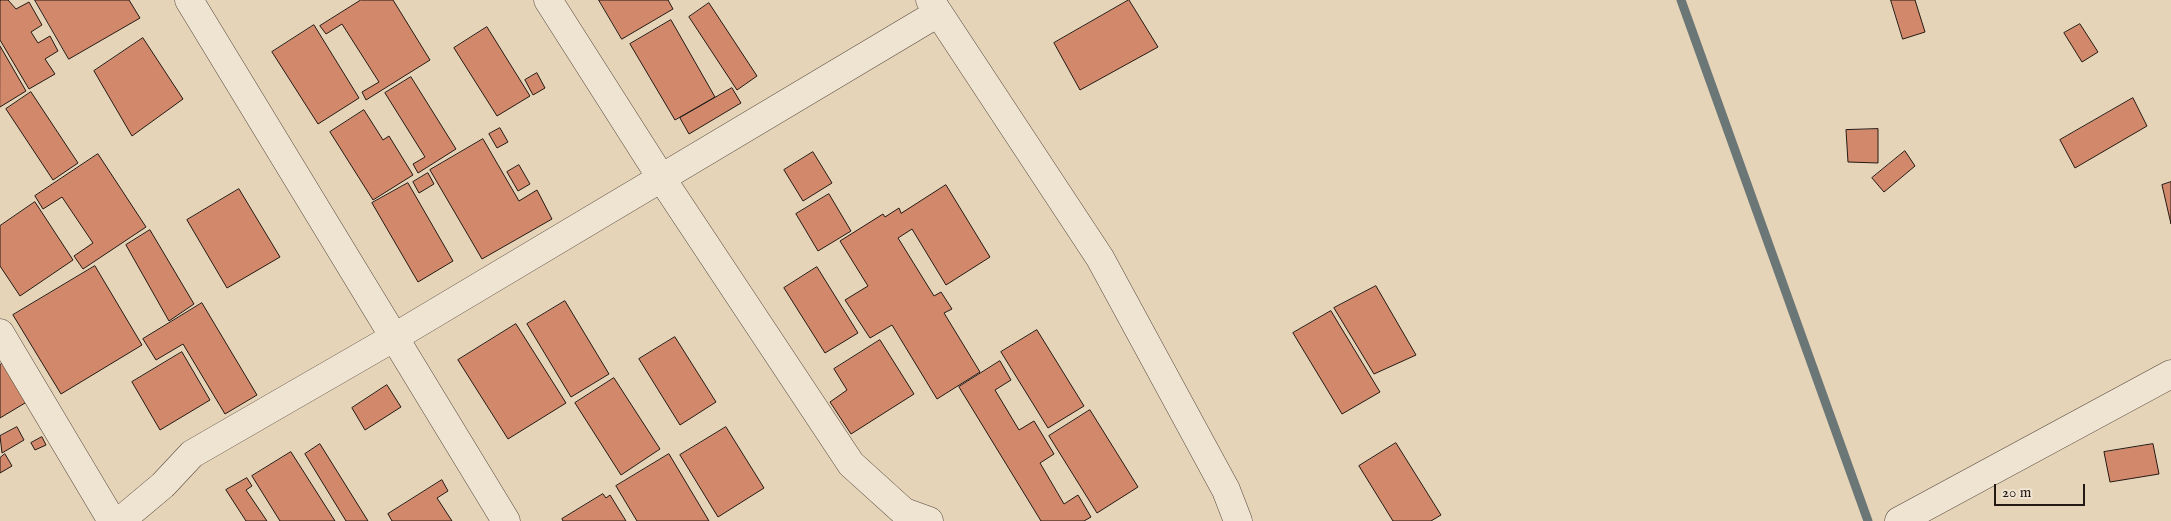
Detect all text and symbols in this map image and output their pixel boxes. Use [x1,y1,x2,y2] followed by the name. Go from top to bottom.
[1996,474,2087,506] scale bar
[2002,483,2031,502] text: 20 m

